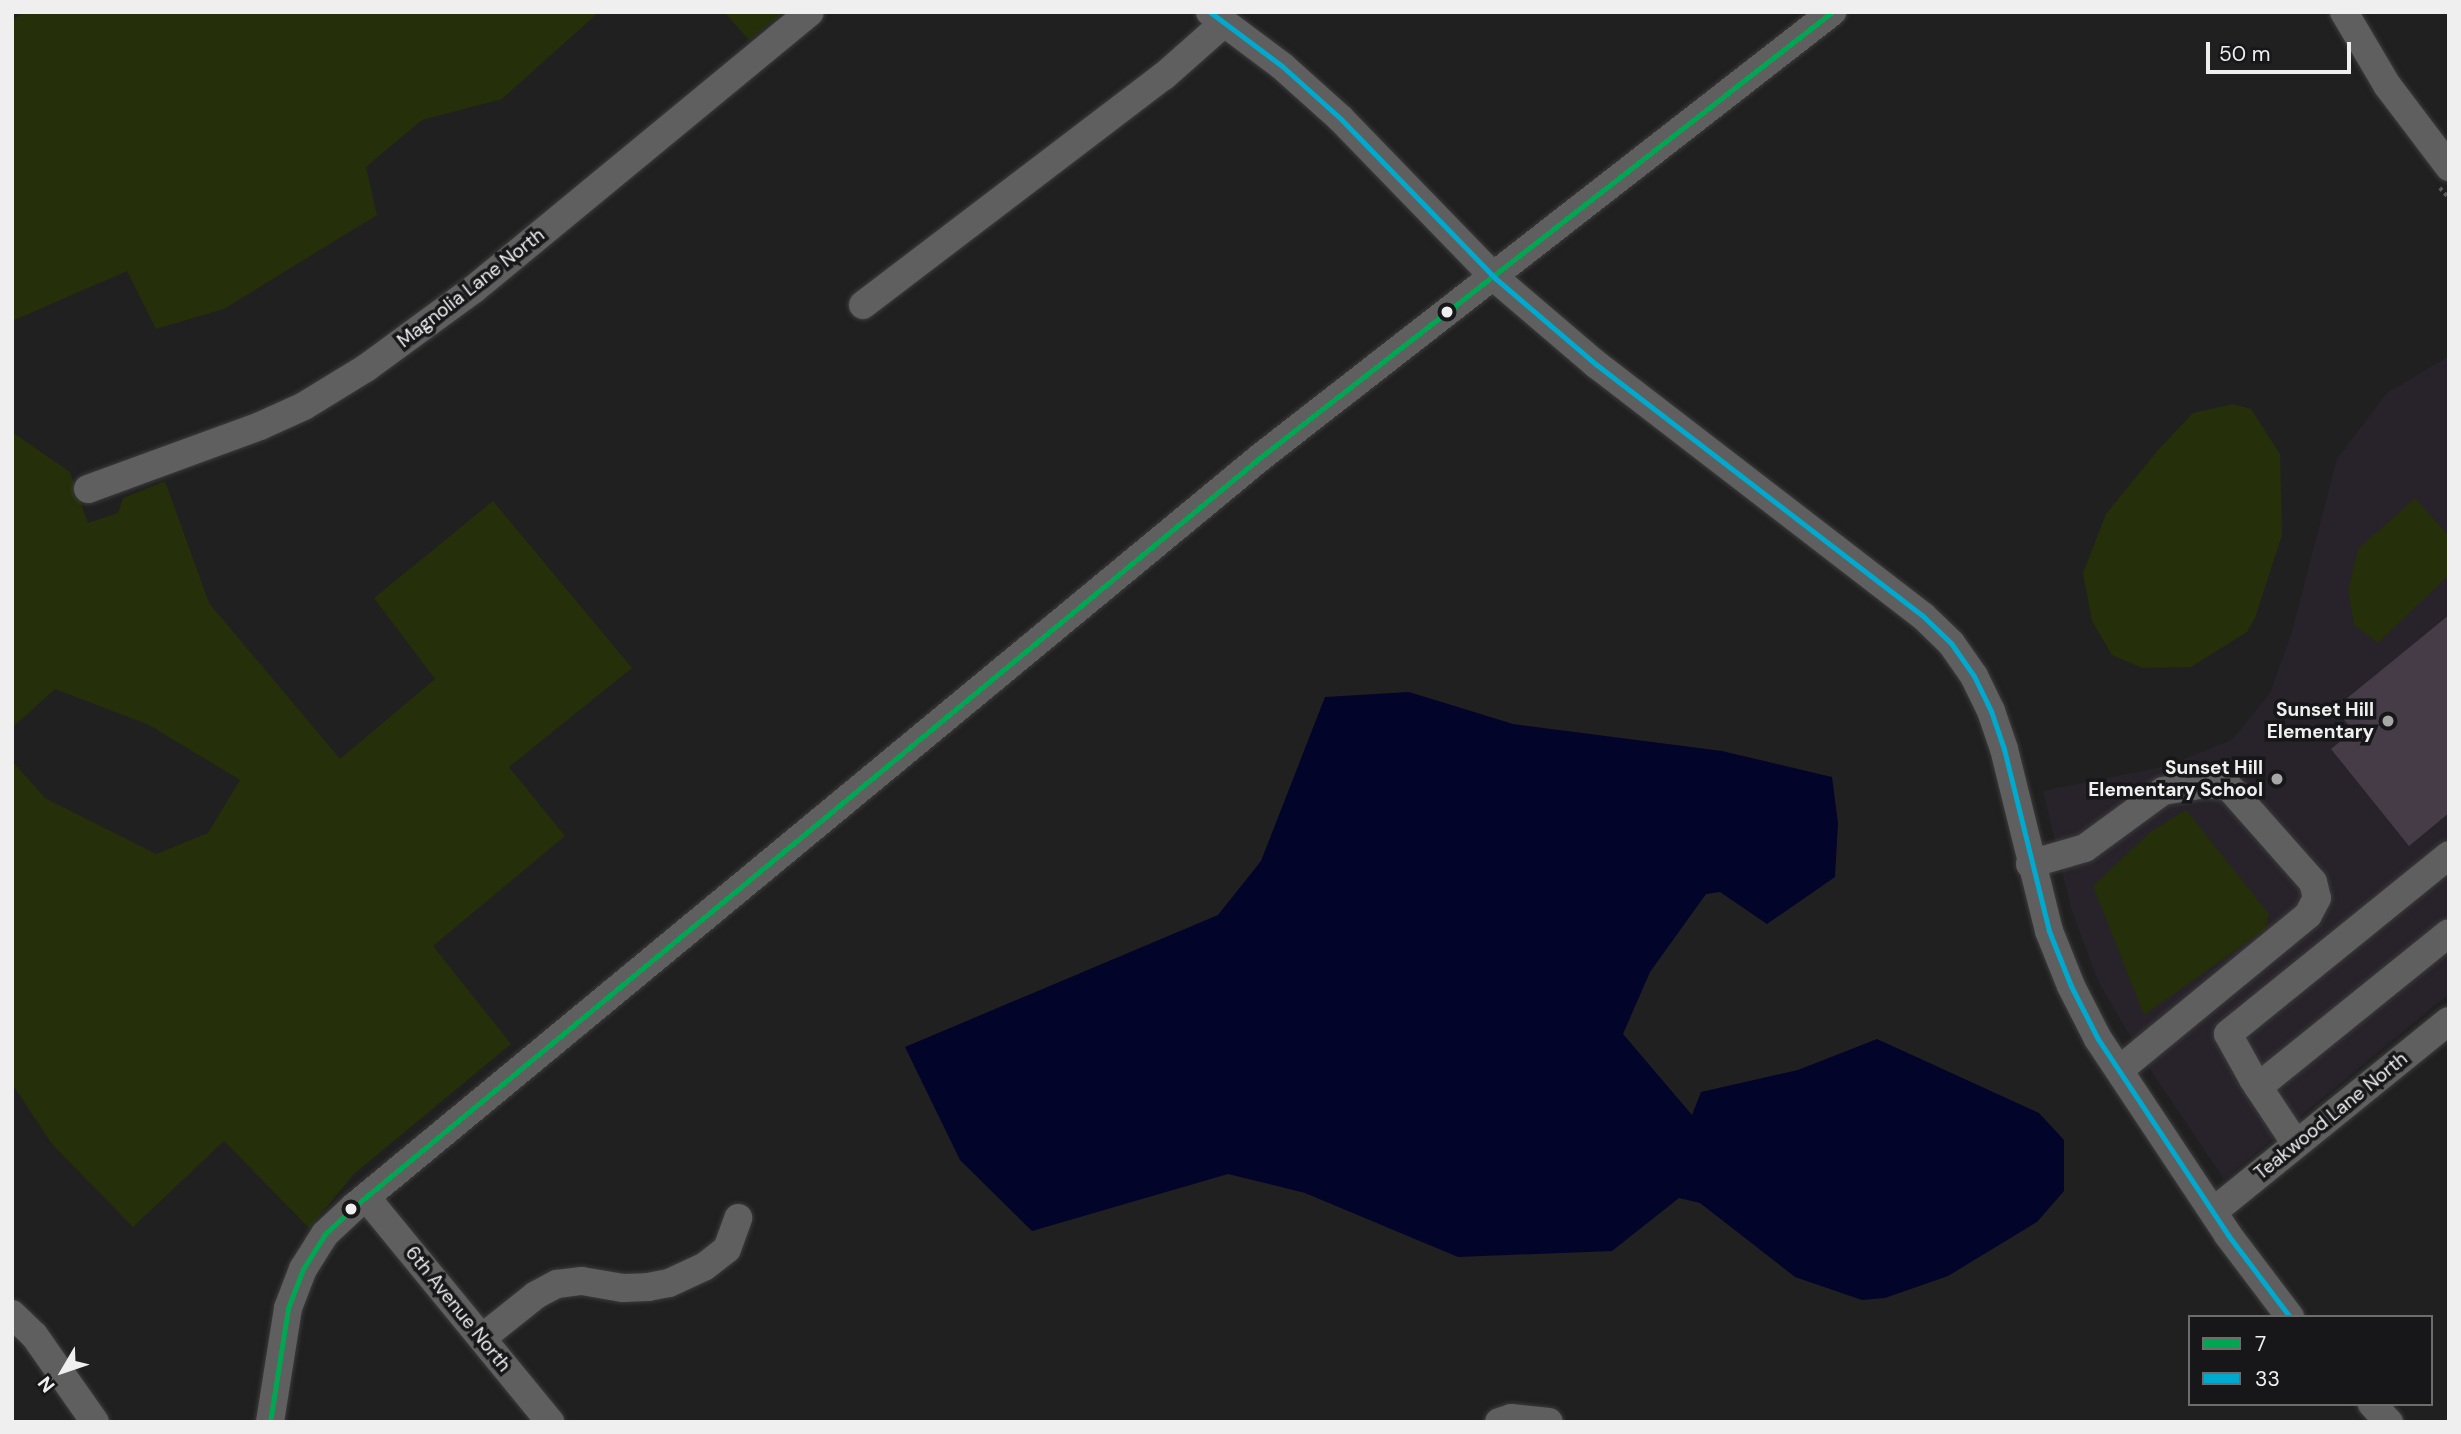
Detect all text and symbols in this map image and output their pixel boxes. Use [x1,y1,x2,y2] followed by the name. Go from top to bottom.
[2209,28,2354,72] scale bar
[2219,40,2270,68] text: 50 m
[393,224,549,352] street label: Magnolia Lane North
[1440,305,1454,319] unlabelled marker
[2267,699,2374,743] place label: Sunset Hill Elementary
[2380,713,2396,729] marker: Sunset Hill Elementary
[2088,757,2263,801] place label: Sunset Hill Elementary School
[2269,771,2285,787] marker: Sunset Hill Elementary School
[2250,1047,2412,1185] street label: Teakwood Lane North
[344,1202,358,1216] unlabelled marker
[400,1242,516,1376] street label: 6th Avenue North
[2188,1315,2433,1406] legend
[2255,1330,2266,1358] text: 7
[28,1336,98,1406] north arrow
[2255,1365,2280,1393] text: 33
[32,1371,60,1398] text: N

